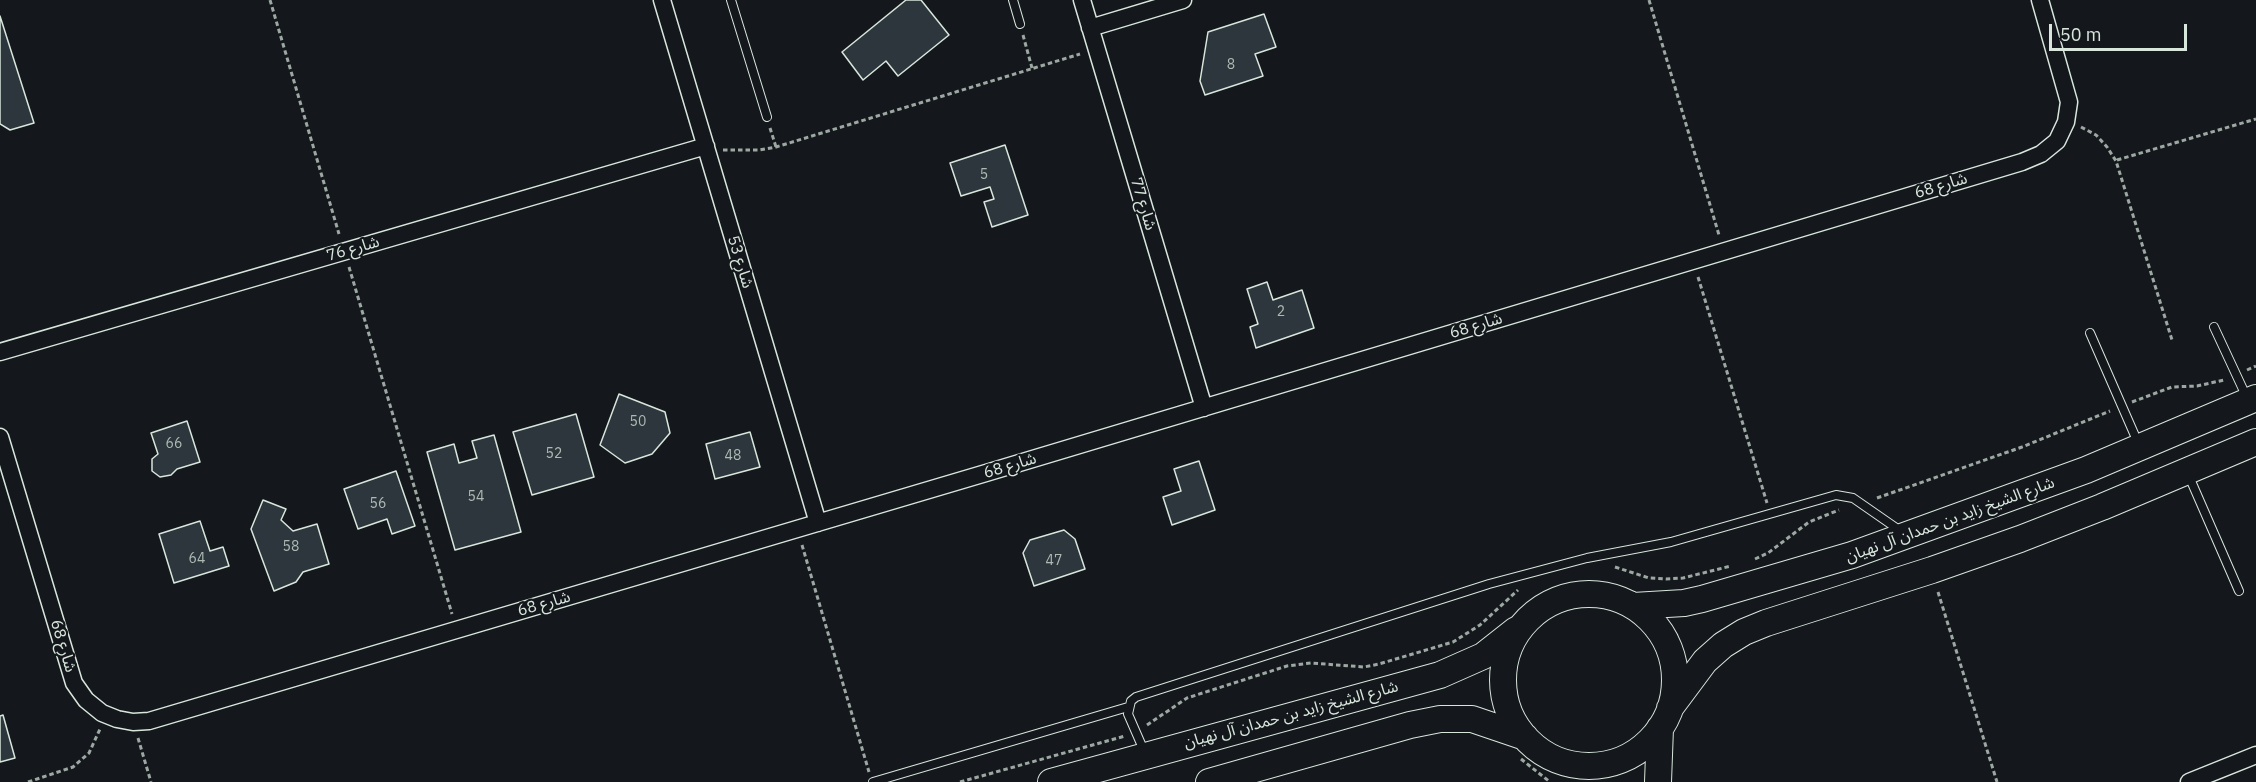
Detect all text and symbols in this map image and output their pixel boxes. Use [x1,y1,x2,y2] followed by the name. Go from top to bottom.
[2052,12,2190,50] scale bar
[2060,23,2102,46] text: 50 m
[1227,57,1235,73] house number: 8
[980,167,988,183] house number: 5
[1912,169,1970,203] street label: شارع 68
[1126,175,1160,233] street label: شارع 77
[324,232,382,266] street label: شارع 76
[723,233,757,291] street label: شارع 53
[1277,304,1285,320] house number: 2
[1447,309,1505,343] street label: شارع 68
[630,414,646,430] house number: 50
[166,436,182,452] house number: 66
[546,446,562,462] house number: 52
[725,448,741,464] house number: 48
[981,449,1039,483] street label: شارع 68
[1843,473,2057,567] street label: شارع الشيخ زايد بن حمدان آل نهيان
[468,489,484,505] house number: 54
[370,496,386,512] house number: 56
[283,539,299,555] house number: 58
[189,551,205,567] house number: 64
[1046,553,1062,569] house number: 47
[515,587,573,621] street label: شارع 68
[46,617,80,675] street label: شارع 68
[1182,677,1400,753] street label: شارع الشيخ زايد بن حمدان آل نهيان

